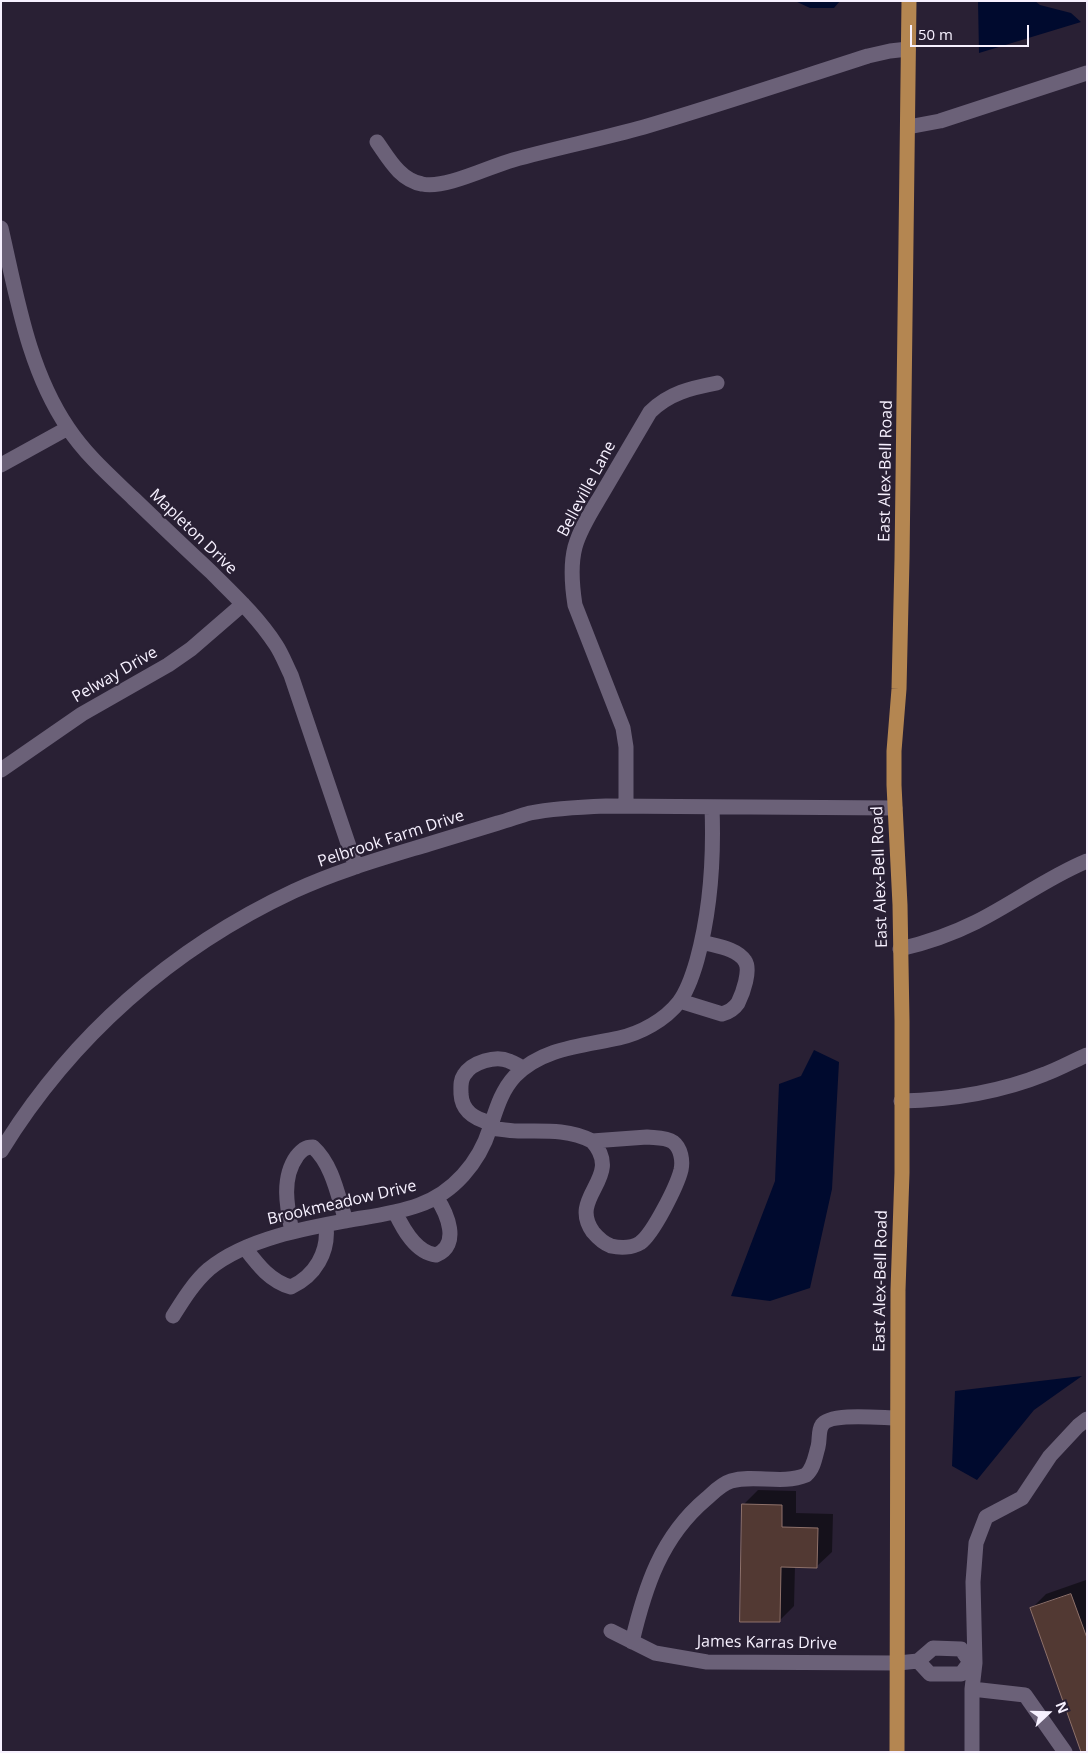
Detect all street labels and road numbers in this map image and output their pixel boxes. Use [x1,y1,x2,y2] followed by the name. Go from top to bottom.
[875,400,897,542] street label: East Alex-Bell Road
[554,438,620,540] street label: Belleville Lane
[145,485,241,579] street label: Mapleton Drive
[69,643,161,707] street label: Pelway Drive
[315,806,467,872] street label: Pelbrook Farm Drive
[868,806,892,948] street label: East Alex-Bell Road
[266,1177,418,1229] street label: Brookmeadow Drive
[870,1210,892,1352] street label: East Alex-Bell Road
[697,1632,837,1654] street label: James Karras Drive

